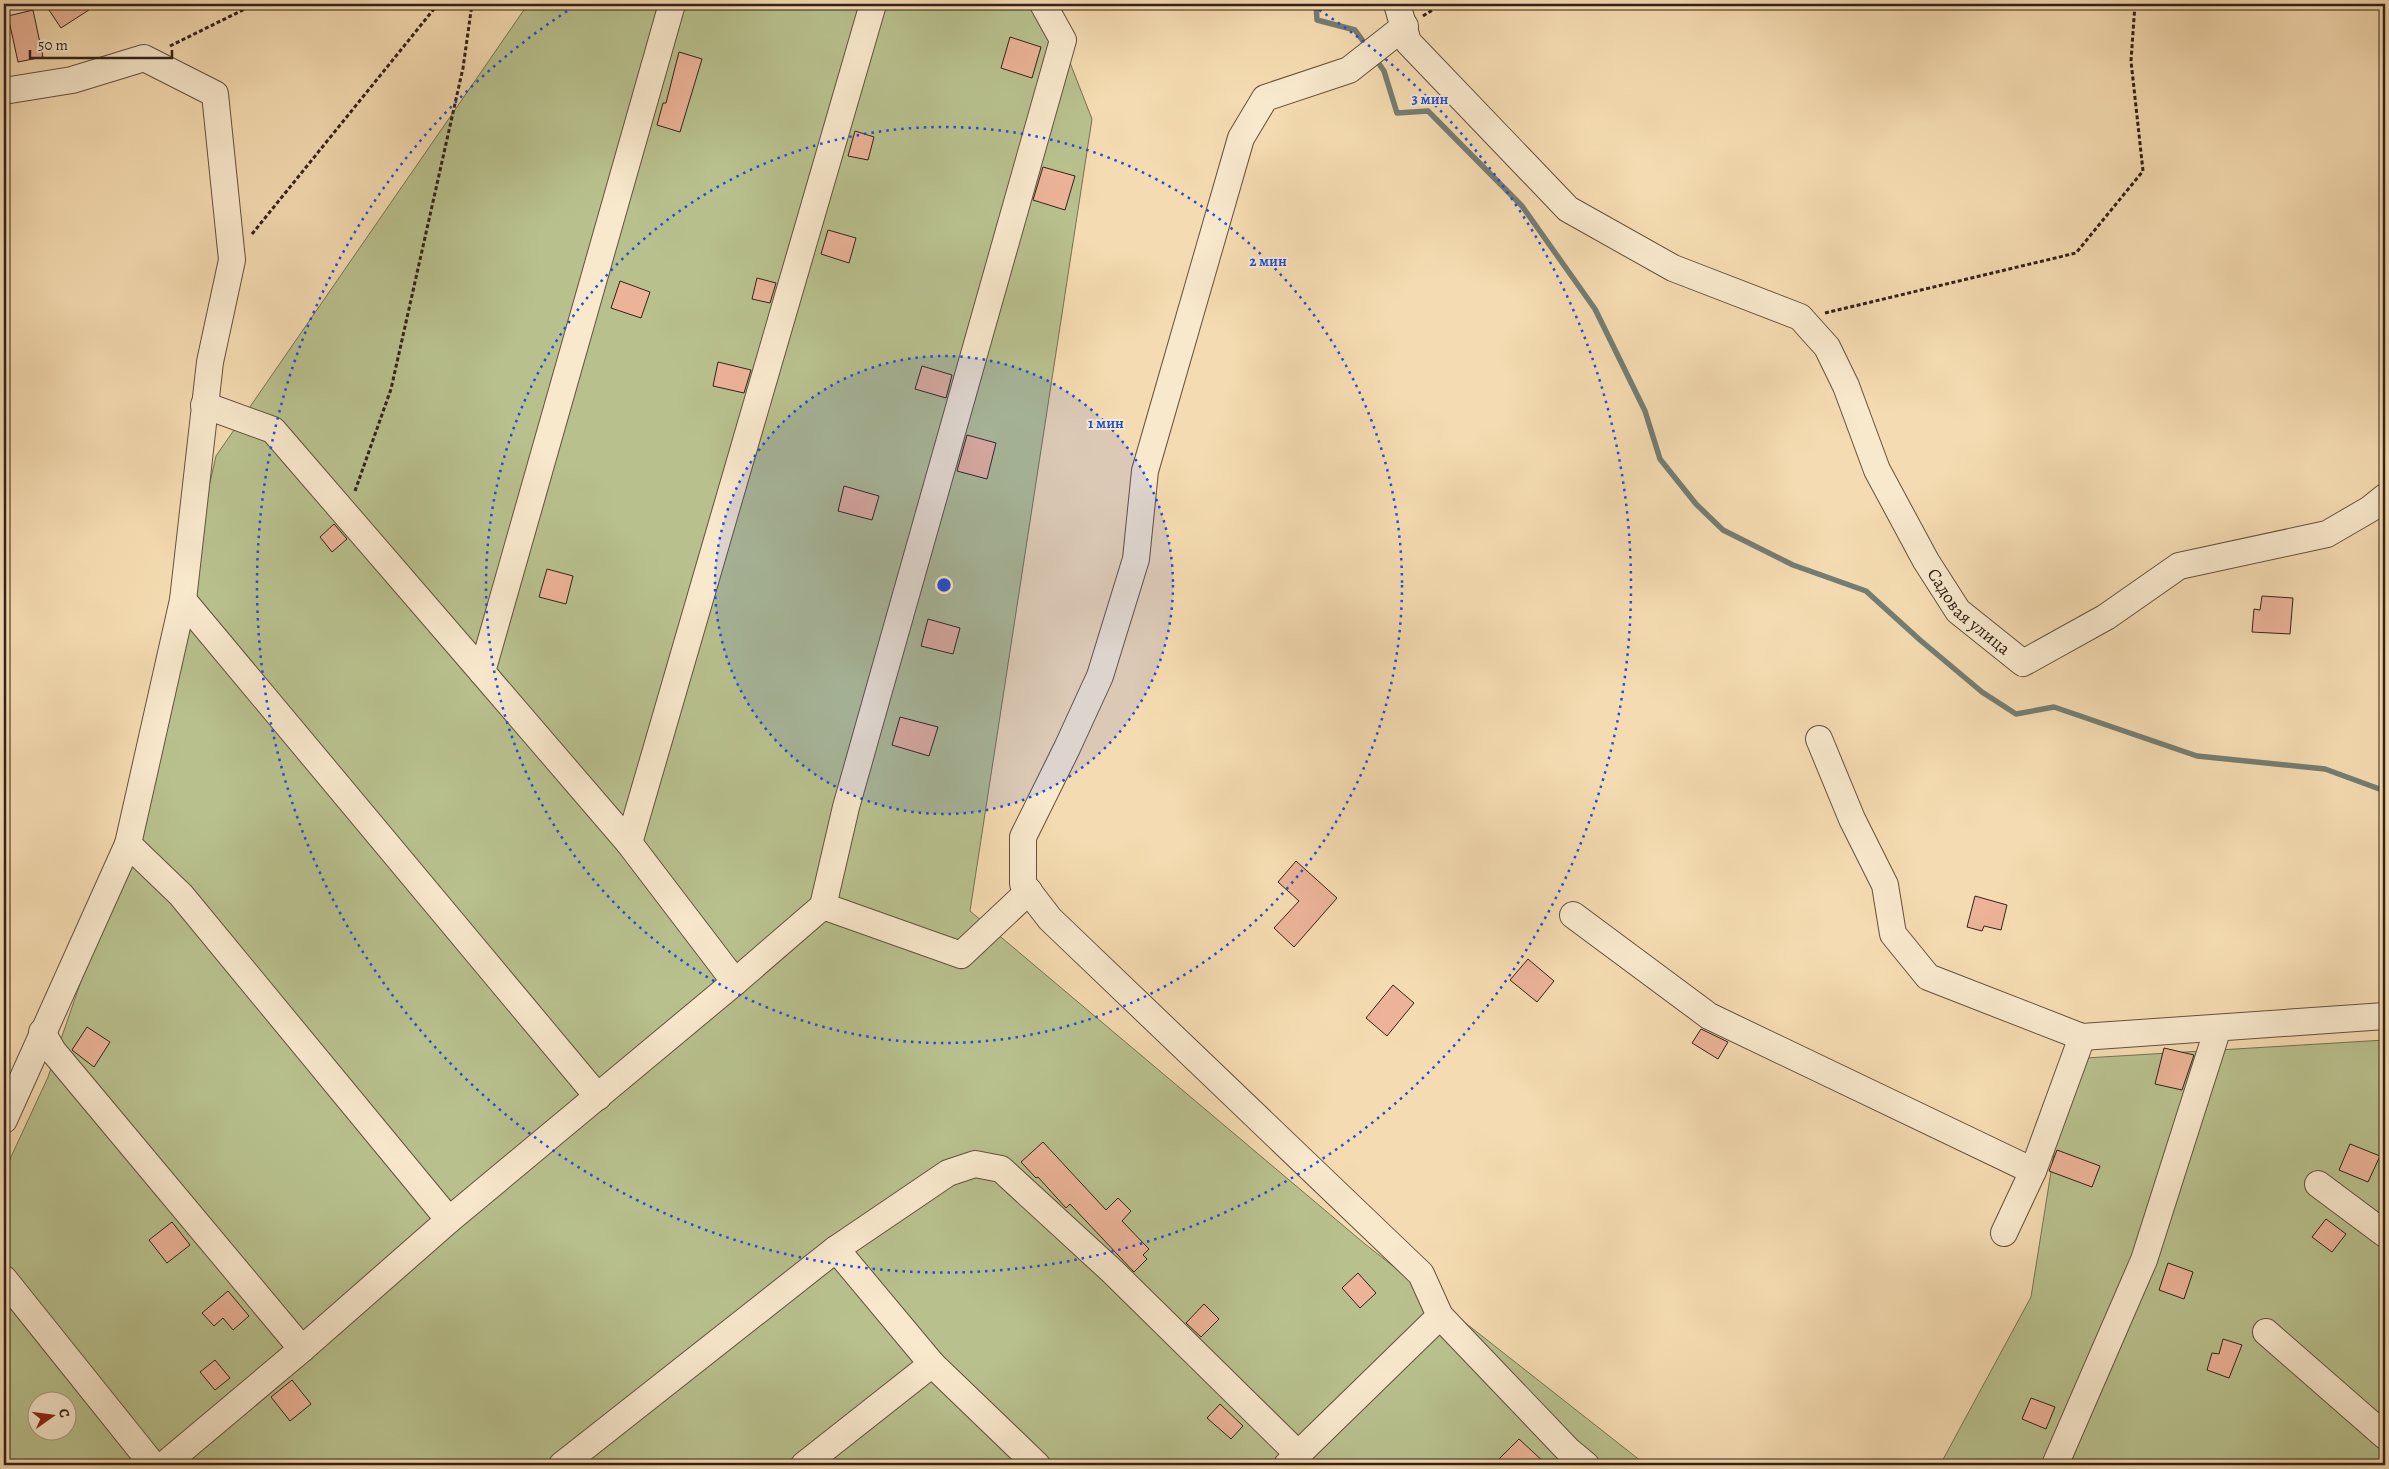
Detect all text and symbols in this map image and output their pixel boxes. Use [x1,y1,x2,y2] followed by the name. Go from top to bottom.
[30,28,172,60] scale bar
[38,35,68,55] text: 50 m
[1412,89,1449,109] text: 3 мин
[1249,251,1287,271] text: 2 мин
[1088,413,1124,433] text: 1 мин
[1922,563,2016,661] street label: Садовая улица
[935,576,953,594] centre of rings
[28,1392,78,1442] north arrow
[54,1406,74,1420] text: С

